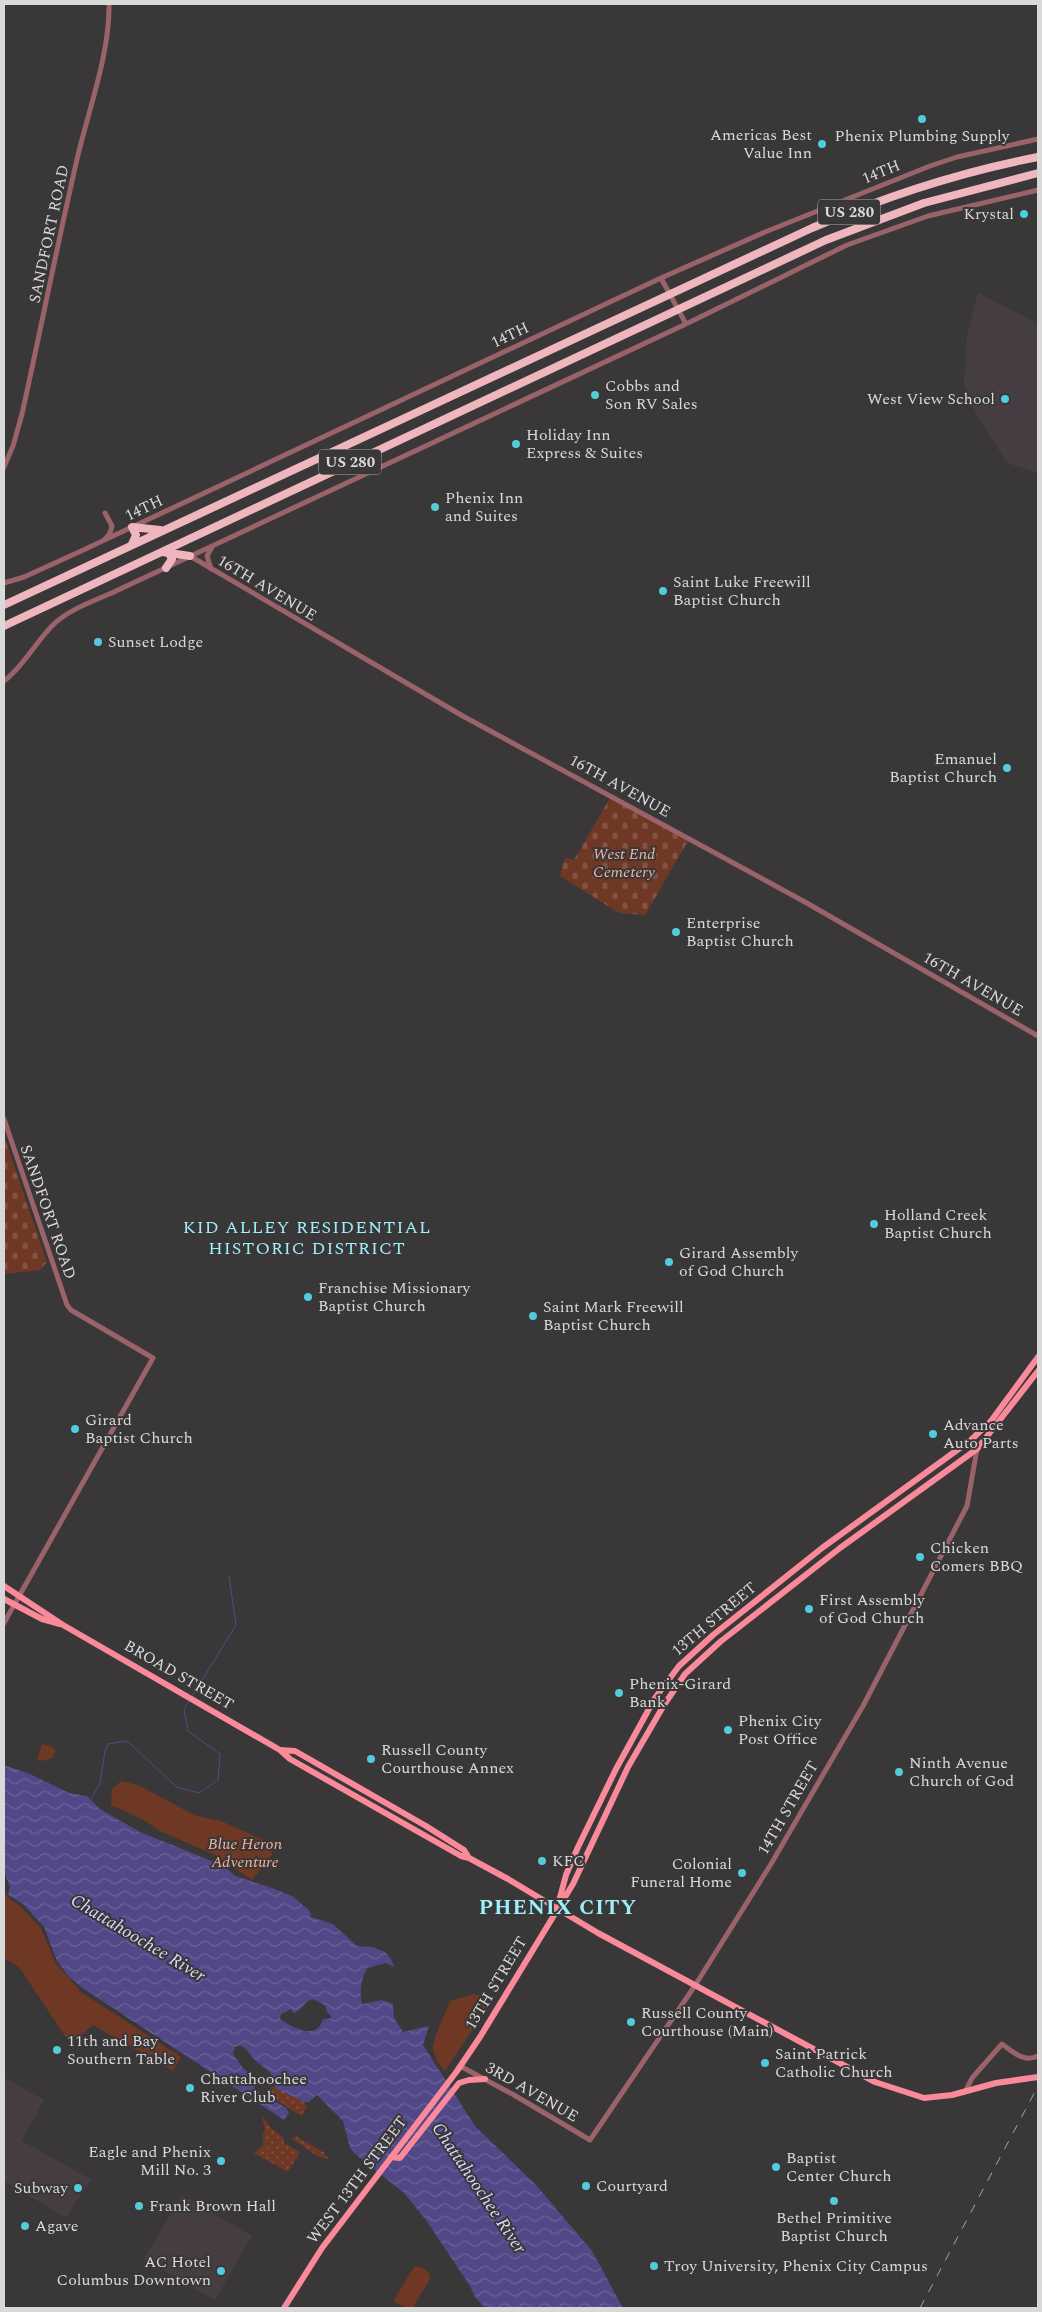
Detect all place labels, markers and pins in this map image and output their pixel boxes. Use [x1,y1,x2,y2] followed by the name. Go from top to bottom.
[916,113,928,125] marker: Phenix Plumbing Supply
[710,123,812,165] place label: Americas Best Value Inn
[835,124,1011,148] place label: Phenix Plumbing Supply
[816,138,828,150] marker: Americas Best Value Inn
[964,202,1014,226] place label: Krystal
[1018,208,1030,220] marker: Krystal
[605,374,698,416] place label: Cobbs and Son RV Sales
[867,387,995,411] place label: West View School
[589,389,601,401] marker: Cobbs and Son RV Sales
[999,393,1011,405] marker: West View School
[526,423,643,465] place label: Holiday Inn Express & Suites
[510,438,522,450] marker: Holiday Inn Express & Suites
[445,486,523,528] place label: Phenix Inn and Suites
[429,501,441,513] marker: Phenix Inn and Suites
[673,570,811,612] place label: Saint Luke Freewill Baptist Church
[657,585,669,597] marker: Saint Luke Freewill Baptist Church
[108,630,203,654] place label: Sunset Lodge
[92,636,104,648] marker: Sunset Lodge
[889,747,997,789] place label: Emanuel Baptist Church
[1001,762,1013,774] marker: Emanuel Baptist Church
[686,911,794,953] place label: Enterprise Baptist Church
[670,926,682,938] marker: Enterprise Baptist Church
[884,1203,992,1245] place label: Holland Creek Baptist Church
[868,1218,880,1230] marker: Holland Creek Baptist Church
[679,1241,799,1283] place label: Girard Assembly of God Church
[663,1256,675,1268] marker: Girard Assembly of God Church
[318,1276,472,1318] place label: Franchise Missionary Baptist Church
[302,1291,314,1303] marker: Franchise Missionary Baptist Church
[543,1295,684,1337] place label: Saint Mark Freewill Baptist Church
[527,1310,539,1322] marker: Saint Mark Freewill Baptist Church
[85,1408,193,1450] place label: Girard Baptist Church
[943,1413,1019,1455] place label: Advance Auto Parts
[69,1423,81,1435] marker: Girard Baptist Church
[927,1428,939,1440] marker: Advance Auto Parts
[930,1536,1023,1578] place label: Chicken Comers BBQ
[914,1551,926,1563] marker: Chicken Comers BBQ
[819,1588,926,1630] place label: First Assembly of God Church
[803,1603,815,1615] marker: First Assembly of God Church
[629,1672,731,1714] place label: Phenix-Girard Bank
[613,1687,625,1699] marker: Phenix-Girard Bank
[738,1709,823,1751] place label: Phenix City Post Office
[722,1724,734,1736] marker: Phenix City Post Office
[381,1738,514,1780] place label: Russell County Courthouse Annex
[909,1751,1014,1793] place label: Ninth Avenue Church of God
[365,1753,377,1765] marker: Russell County Courthouse Annex
[893,1766,905,1778] marker: Ninth Avenue Church of God
[552,1849,585,1873] place label: KFC
[630,1852,732,1894] place label: Colonial Funeral Home
[536,1855,548,1867] marker: KFC
[736,1867,748,1879] marker: Colonial Funeral Home
[641,2001,773,2043] place label: Russell County Courthouse (Main)
[625,2016,637,2028] marker: Russell County Courthouse (Main)
[67,2029,175,2071] place label: 11th and Bay Southern Table
[775,2042,893,2084] place label: Saint Patrick Catholic Church
[51,2044,63,2056] marker: 11th and Bay Southern Table
[759,2057,771,2069] marker: Saint Patrick Catholic Church
[200,2067,307,2109] place label: Chattahoochee River Club
[184,2082,196,2094] marker: Chattahoochee River Club
[88,2140,211,2182] place label: Eagle and Phenix Mill No. 3
[786,2146,892,2188] place label: Baptist Center Church
[215,2155,227,2167] marker: Eagle and Phenix Mill No. 3
[770,2161,782,2173] marker: Baptist Center Church
[596,2174,668,2198] place label: Courtyard
[14,2176,69,2200] place label: Subway
[580,2180,592,2192] marker: Courtyard
[72,2182,84,2194] marker: Subway
[149,2194,276,2218] place label: Frank Brown Hall
[828,2195,840,2207] marker: Bethel Primitive Baptist Church
[133,2200,145,2212] marker: Frank Brown Hall
[776,2206,892,2248] place label: Bethel Primitive Baptist Church
[35,2214,79,2238] place label: Agave
[19,2220,31,2232] marker: Agave
[57,2250,211,2292] place label: AC Hotel Columbus Downtown
[664,2254,928,2278] place label: Troy University, Phenix City Campus
[648,2260,660,2272] marker: Troy University, Phenix City Campus
[215,2265,227,2277] marker: AC Hotel Columbus Downtown

